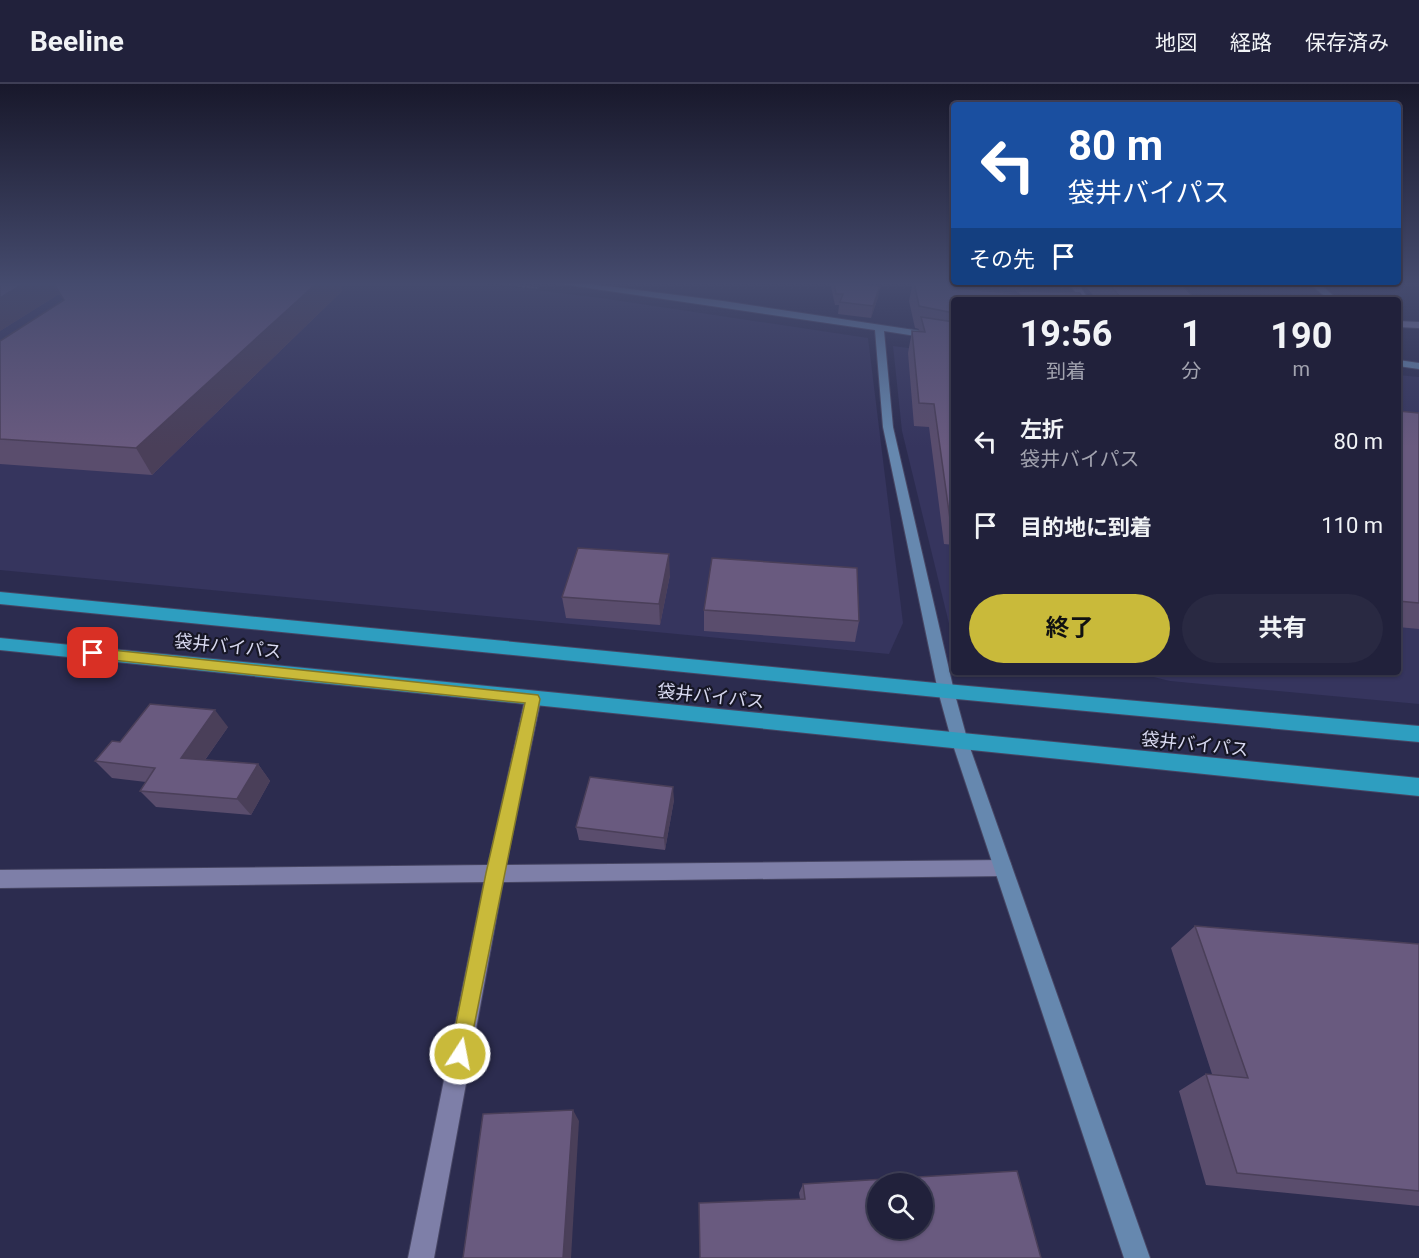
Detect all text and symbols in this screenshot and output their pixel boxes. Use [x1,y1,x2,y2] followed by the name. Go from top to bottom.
[30,25,124,58] text: Beeline
[1155,31,1197,55] text: 地図
[1230,31,1272,55] text: 経路
[1305,31,1389,55] text: 保存済み
[1068,121,1163,170] text: 80 m
[969,126,1047,204] icon: left
[1068,177,1229,209] text: 袋井バイパス
[1047,240,1080,273] icon: arrive
[969,247,1035,272] text: その先
[1020,313,1112,355] text: 19:56
[1181,313,1202,355] text: 1
[1270,315,1332,357] text: 190
[1293,357,1310,381] text: m
[1046,359,1086,383] text: 到着
[1181,359,1201,383] text: 分
[1020,417,1064,442] text: 左折
[969,425,1002,458] icon: left
[1334,429,1383,454] text: 80 m
[1020,447,1140,471] text: 袋井バイパス
[969,509,1002,542] icon: arrive
[1321,513,1383,538] text: 110 m
[1020,515,1152,540] text: 目的地に到着
[969,594,1170,663] button: 終了
[1182,594,1383,663] button: 共有
[67,627,118,678] pin
[173,630,283,662] street label: 袋井バイパス
[76,636,109,669] icon: arrive
[656,680,766,712] street label: 袋井バイパス
[1140,728,1250,760] street label: 袋井バイパス
[428,1022,492,1086] position arrow
[867,1173,933,1239] map controls
[867,1173,933,1239] button: search

